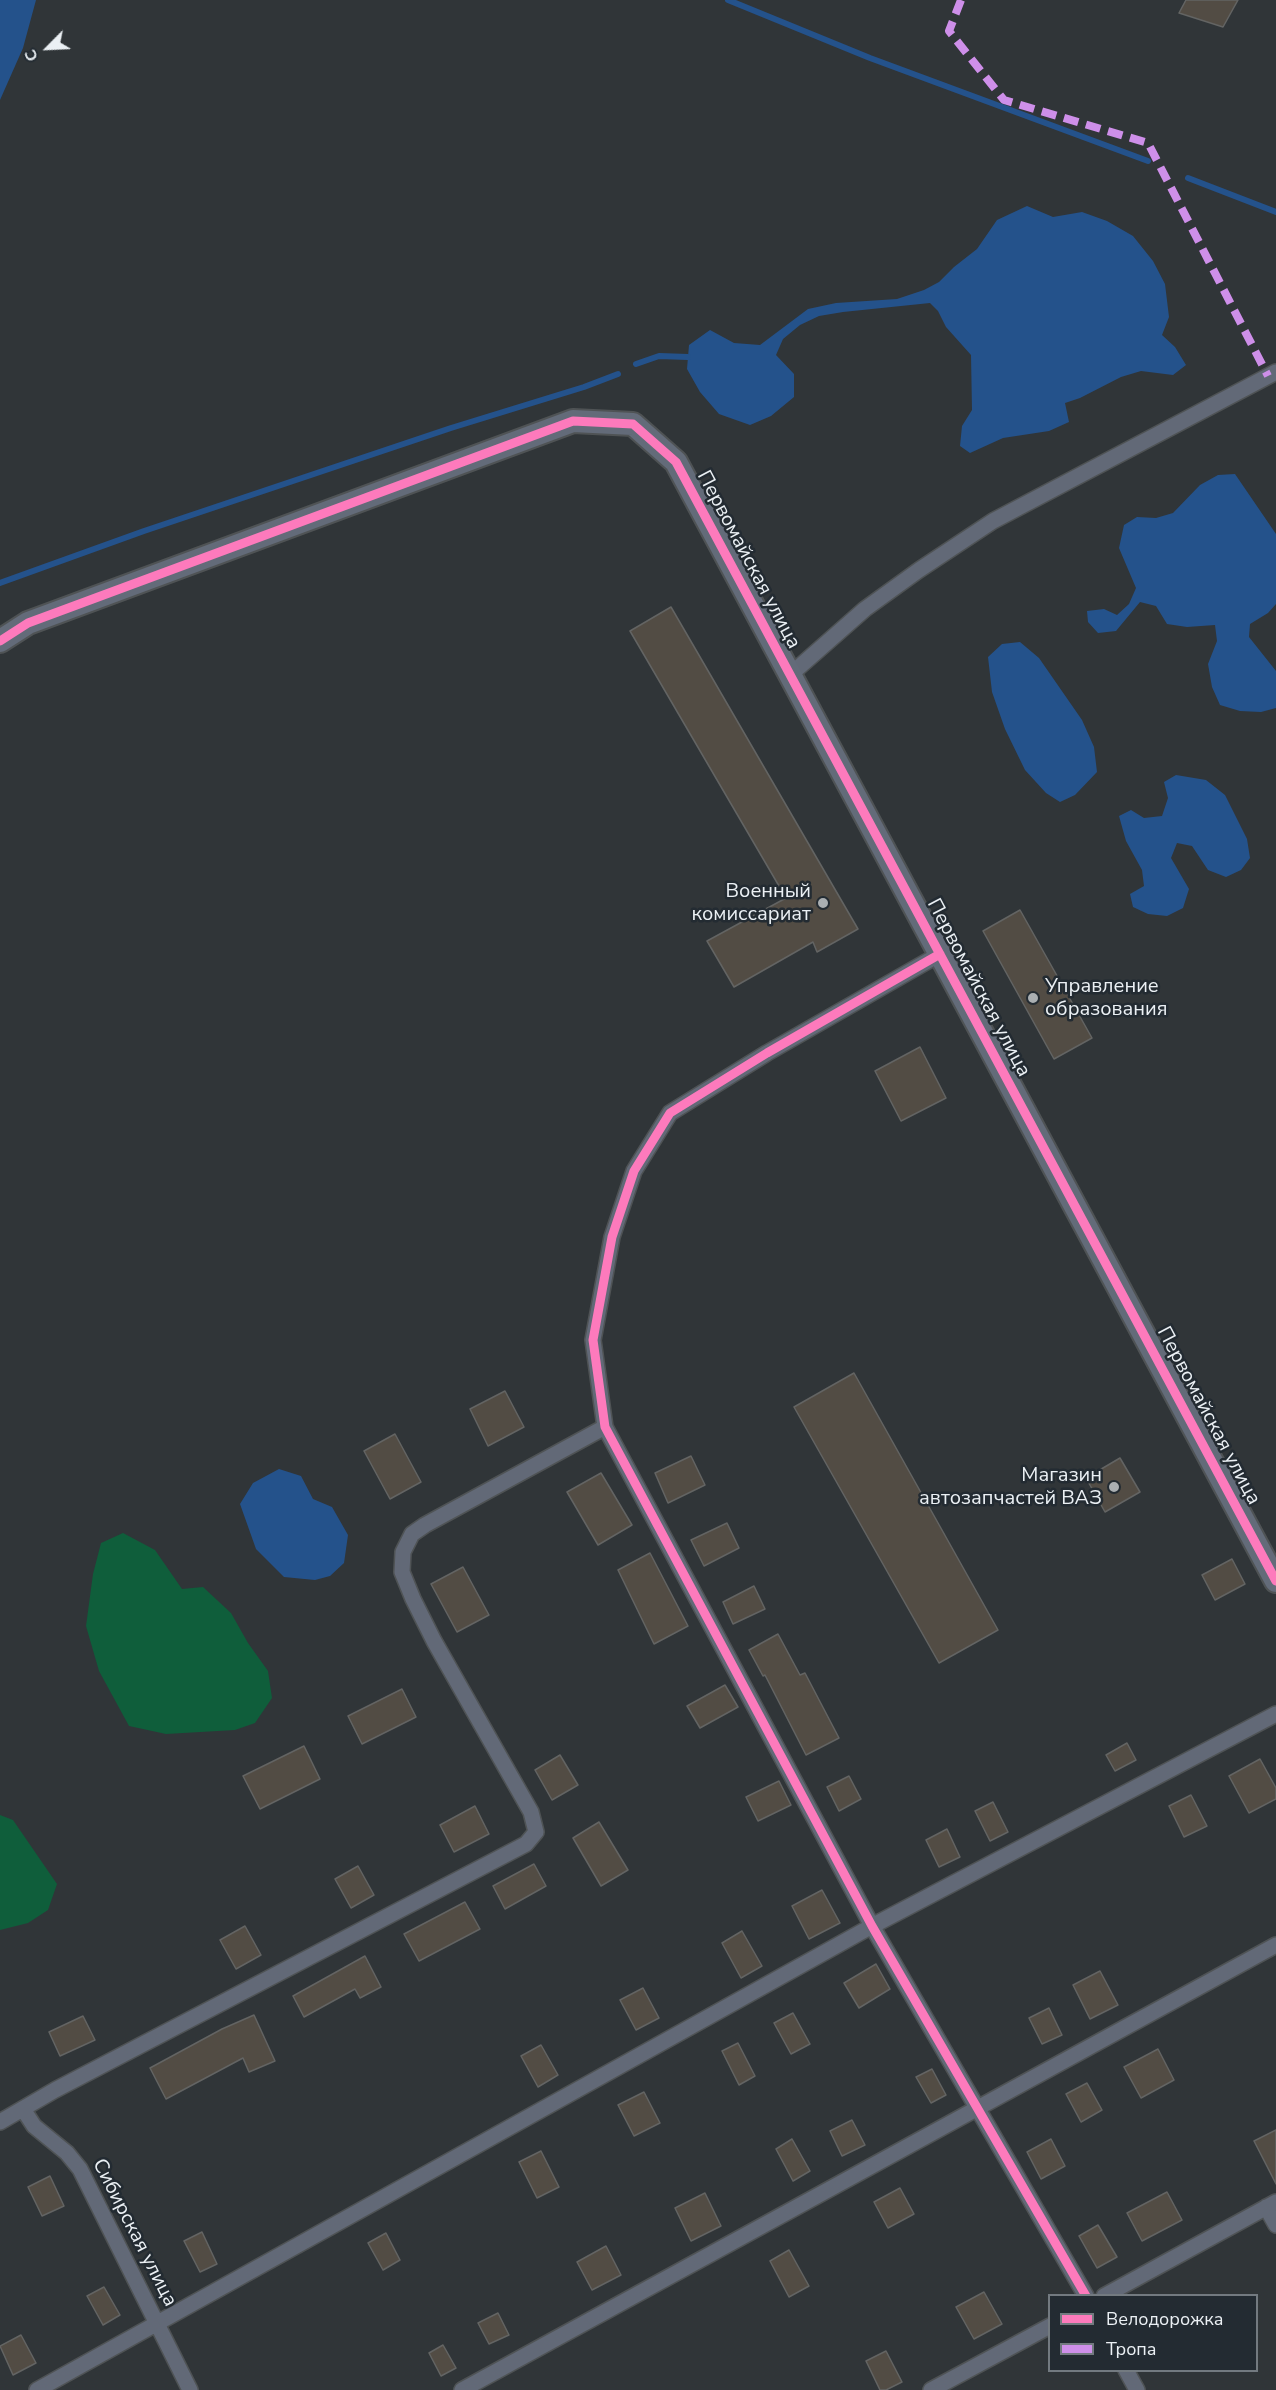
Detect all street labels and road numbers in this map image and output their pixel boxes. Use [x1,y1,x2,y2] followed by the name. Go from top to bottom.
[691,467,805,653] street label: Первомайская улица
[921,895,1035,1081] street label: Первомайская улица
[1151,1323,1265,1509] street label: Первомайская улица
[86,2155,182,2311] street label: Сибирская улица

